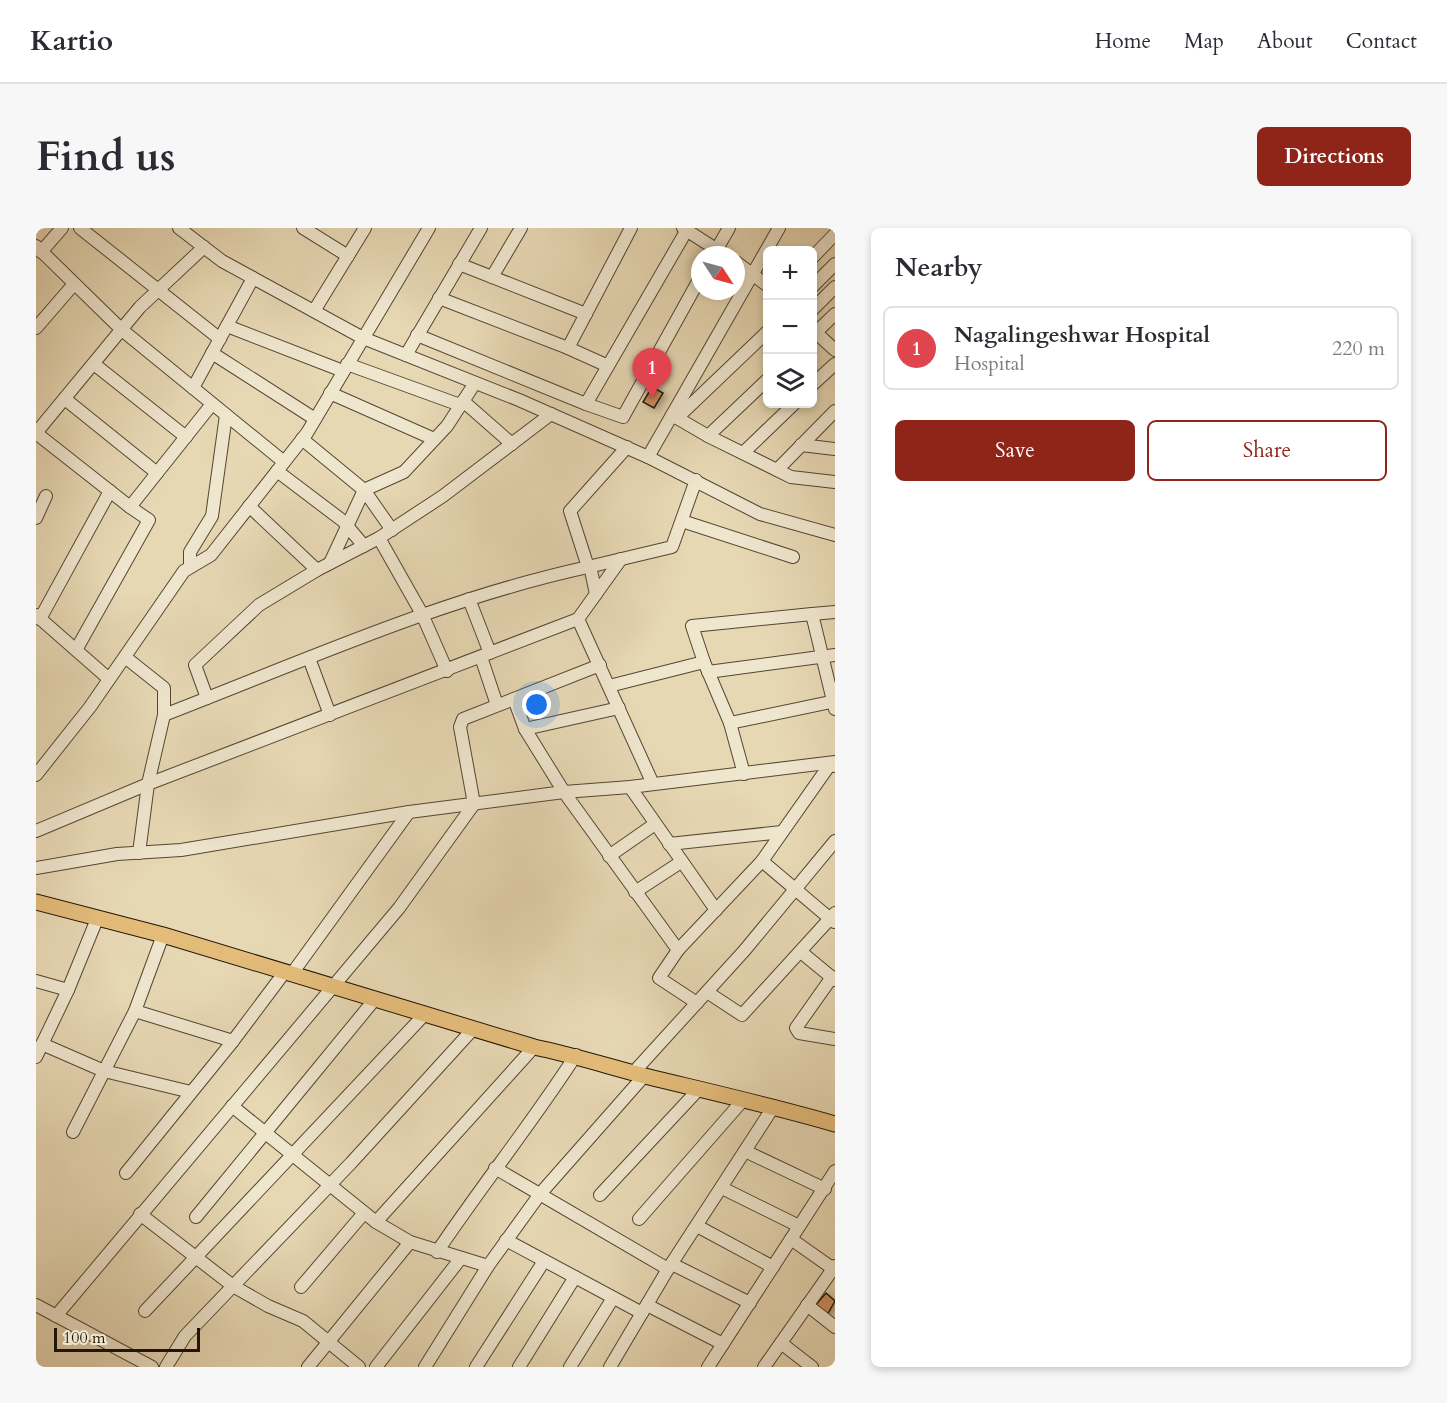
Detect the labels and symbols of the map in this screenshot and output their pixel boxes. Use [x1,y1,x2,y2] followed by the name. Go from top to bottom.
[691,246,745,300] north arrow
[632,348,672,398] pin: 1
[522,690,551,719] your location
[54,1325,200,1352] scale bar

